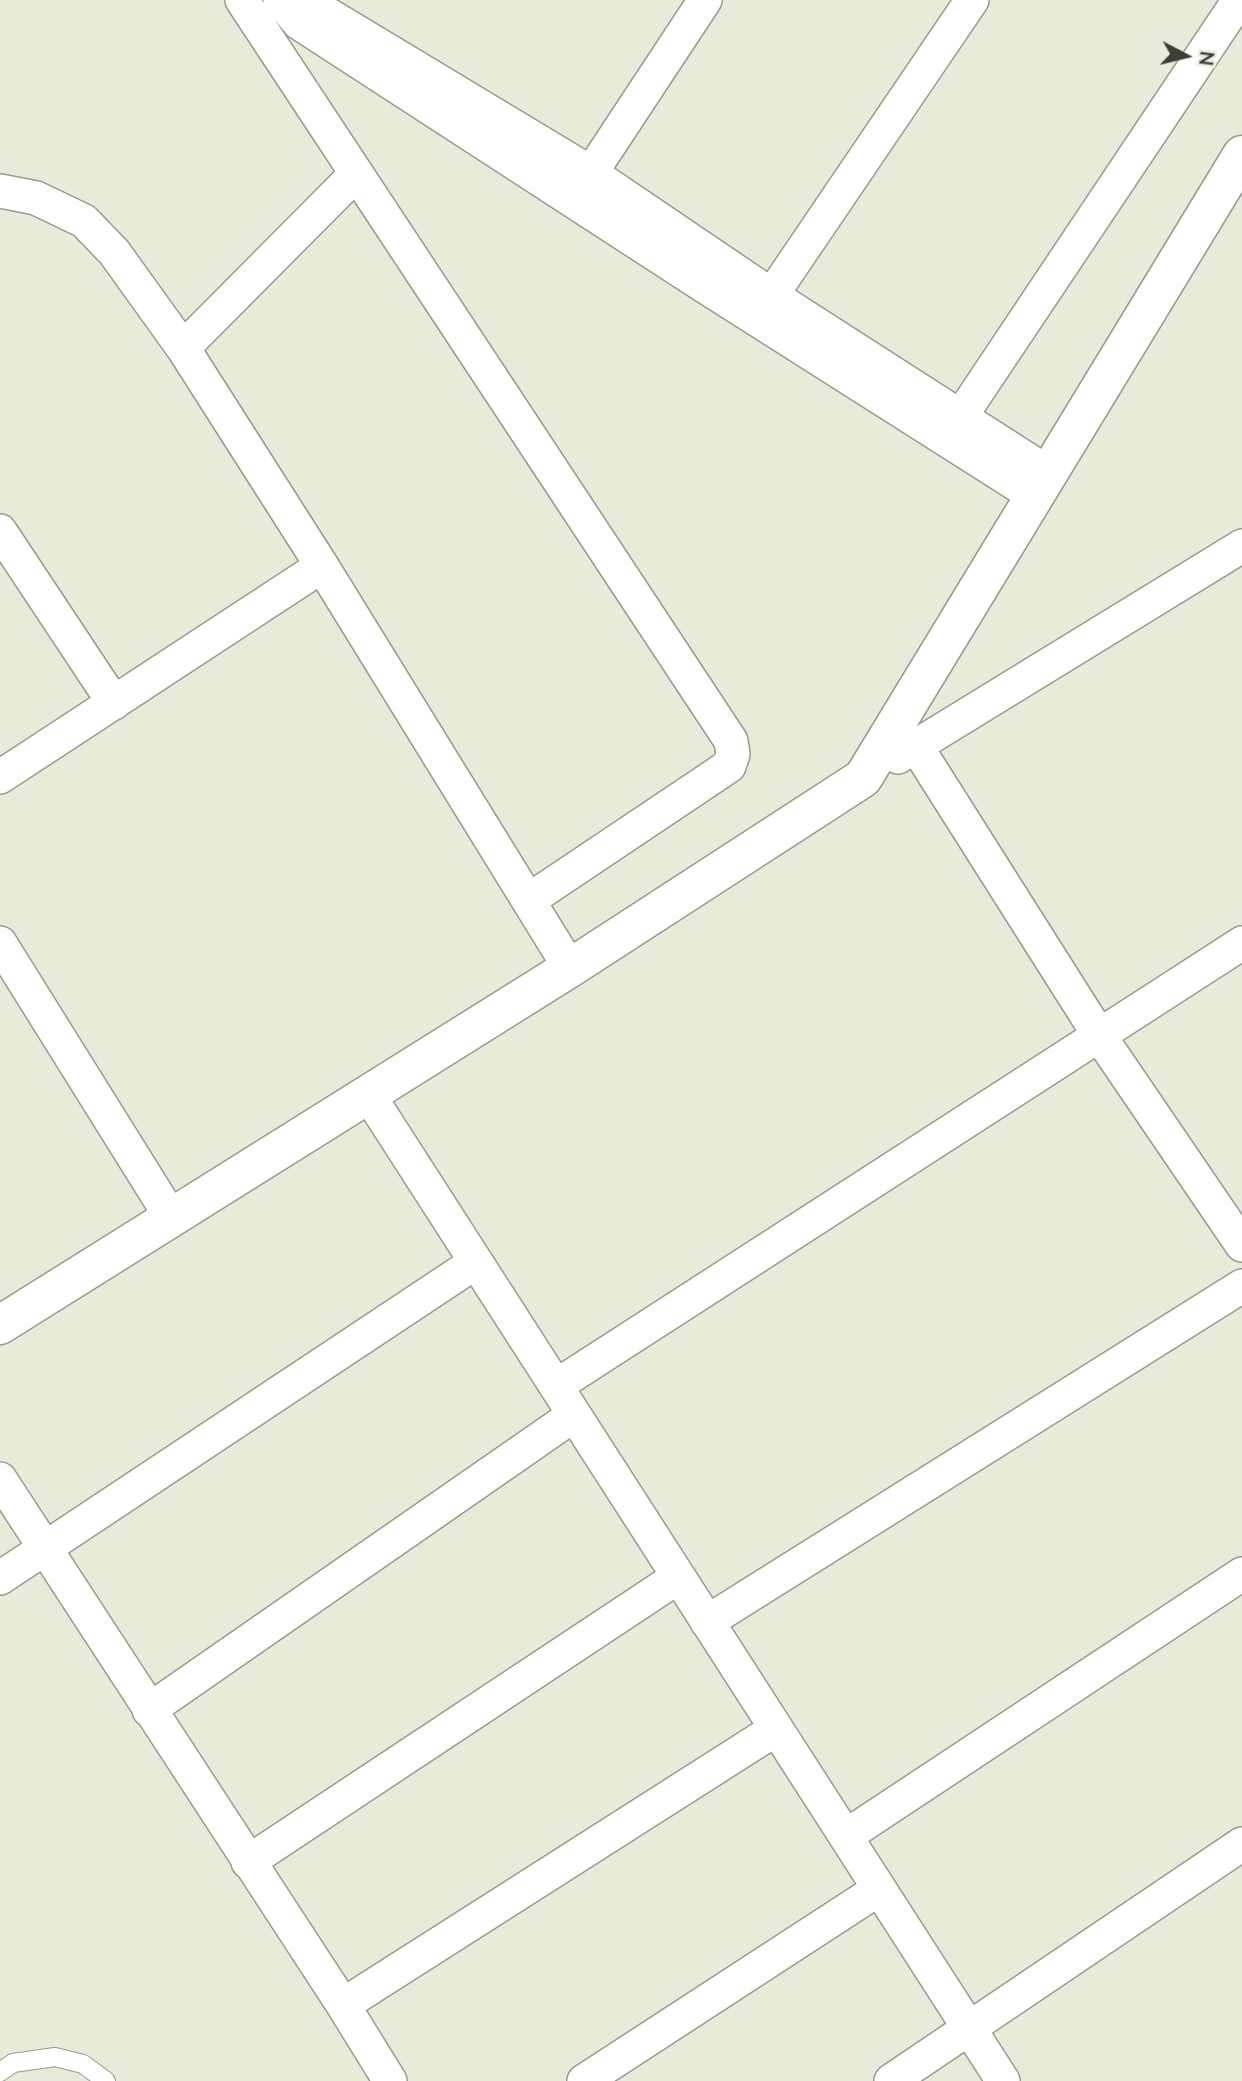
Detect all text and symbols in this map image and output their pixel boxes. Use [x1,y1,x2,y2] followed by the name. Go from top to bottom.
[1151,21,1221,91] north arrow
[1194,50,1220,67] text: N

